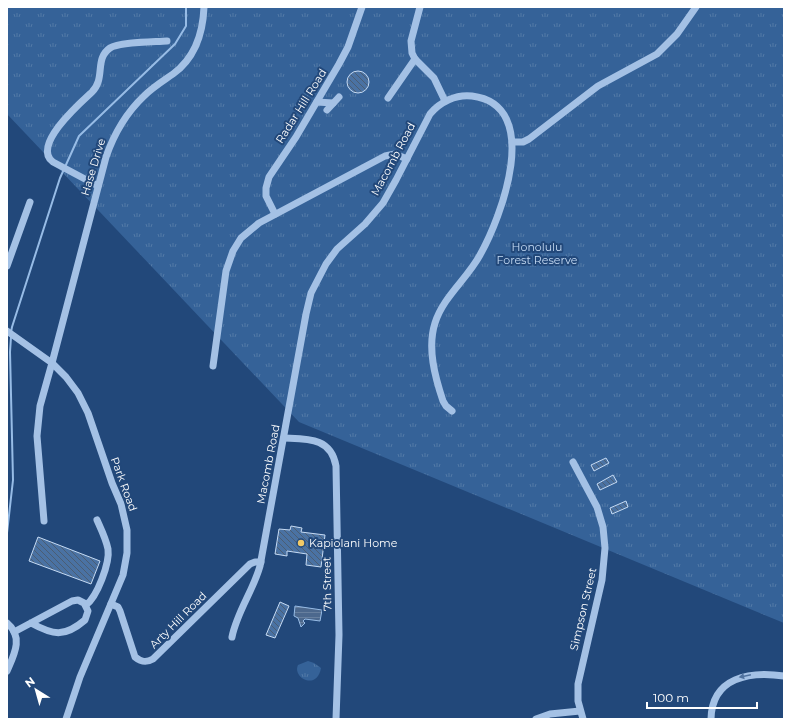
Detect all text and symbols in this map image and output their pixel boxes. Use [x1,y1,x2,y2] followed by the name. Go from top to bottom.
[273,66,329,146] street label: Radar Hill Road
[368,120,418,198] street label: Macomb Road
[78,136,108,197] street label: Hase Drive
[497,240,578,267] park label: Honolulu Forest Reserve
[253,423,283,505] street label: Macomb Road
[108,455,140,513] street label: Park Road
[309,536,398,550] place label: Kapiolani Home
[296,538,306,548] marker: Kapiolani Home
[320,556,334,611] street label: 7th Street
[567,566,599,652] street label: Simpson Street
[147,589,209,651] street label: Arty Hill Road
[16,670,56,710] north arrow
[22,674,38,690] text: N
[739,674,751,680] one-way arrow
[647,684,757,710] scale bar
[653,690,689,705] text: 100 m

